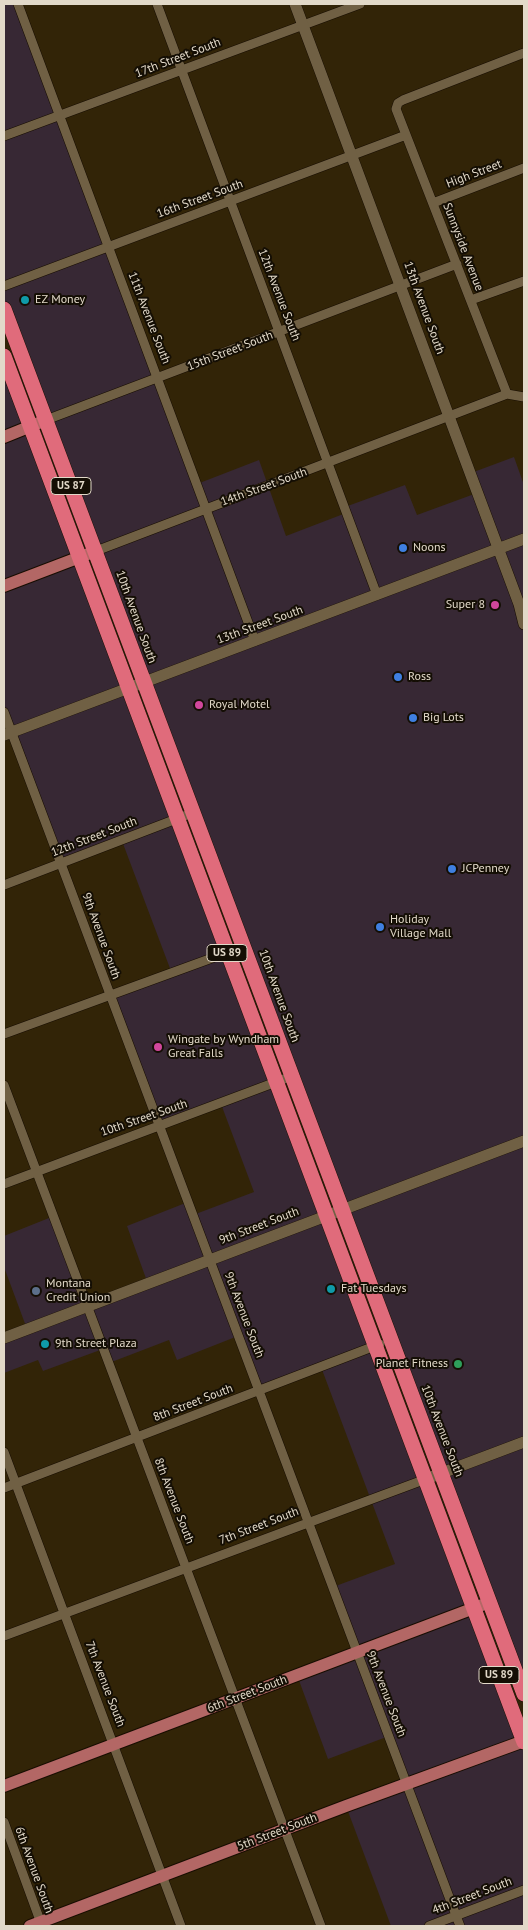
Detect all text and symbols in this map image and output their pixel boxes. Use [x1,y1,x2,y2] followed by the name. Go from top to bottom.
[133,35,223,81] street label: 17th Street South
[444,157,504,191] street label: High Street
[155,177,245,221] street label: 16th Street South
[440,201,486,293] street label: Sunnyside Avenue
[255,247,303,343] street label: 12th Avenue South
[401,260,447,356] street label: 13th Avenue South
[125,270,173,366] street label: 11th Avenue South
[35,293,85,307] place label: EZ Money
[19,294,31,306] marker: EZ Money
[185,328,275,374] street label: 15th Street South
[219,465,309,509] street label: 14th Street South
[51,478,91,494] road number: US 87
[413,541,446,555] place label: Noons
[397,542,409,554] marker: Noons
[113,569,159,665] street label: 10th Avenue South
[446,598,485,612] place label: Super 8
[489,599,501,611] marker: Super 8
[215,603,305,647] street label: 13th Street South
[408,670,431,684] place label: Ross
[392,671,404,683] marker: Ross
[209,698,270,712] place label: Royal Motel
[193,699,205,711] marker: Royal Motel
[423,711,464,725] place label: Big Lots
[407,712,419,724] marker: Big Lots
[49,814,139,860] street label: 12th Street South
[462,862,509,876] place label: JCPenney
[446,863,458,875] marker: JCPenney
[79,891,123,981] street label: 9th Avenue South
[390,913,451,941] place label: Holiday Village Mall
[374,921,386,933] marker: Holiday Village Mall
[207,944,247,961] road number: US 89
[256,948,302,1044] street label: 10th Avenue South
[168,1033,279,1061] place label: Wingate by Wyndham Great Falls
[152,1041,164,1053] marker: Wingate by Wyndham Great Falls
[99,1096,189,1140] street label: 10th Street South
[217,1204,301,1248] street label: 9th Street South
[221,1270,267,1360] street label: 9th Avenue South
[46,1277,110,1305] place label: Montana Credit Union
[341,1282,406,1296] place label: Fat Tuesdays
[325,1283,337,1295] marker: Fat Tuesdays
[30,1285,42,1297] marker: Montana Credit Union
[55,1337,137,1351] place label: 9th Street Plaza
[39,1338,51,1350] marker: 9th Street Plaza
[376,1357,448,1371] place label: Planet Fitness
[452,1358,464,1370] marker: Planet Fitness
[151,1381,235,1425] street label: 8th Street South
[418,1383,466,1479] street label: 10th Avenue South
[151,1456,197,1546] street label: 8th Avenue South
[217,1504,301,1548] street label: 7th Street South
[82,1639,128,1729] street label: 7th Avenue South
[363,1649,409,1739] street label: 9th Avenue South
[479,1666,519,1684] road number: US 89
[205,1672,289,1716] street label: 6th Street South
[235,1810,319,1854] street label: 5th Street South
[12,1825,56,1915] street label: 6th Avenue South
[430,1874,514,1918] street label: 4th Street South

